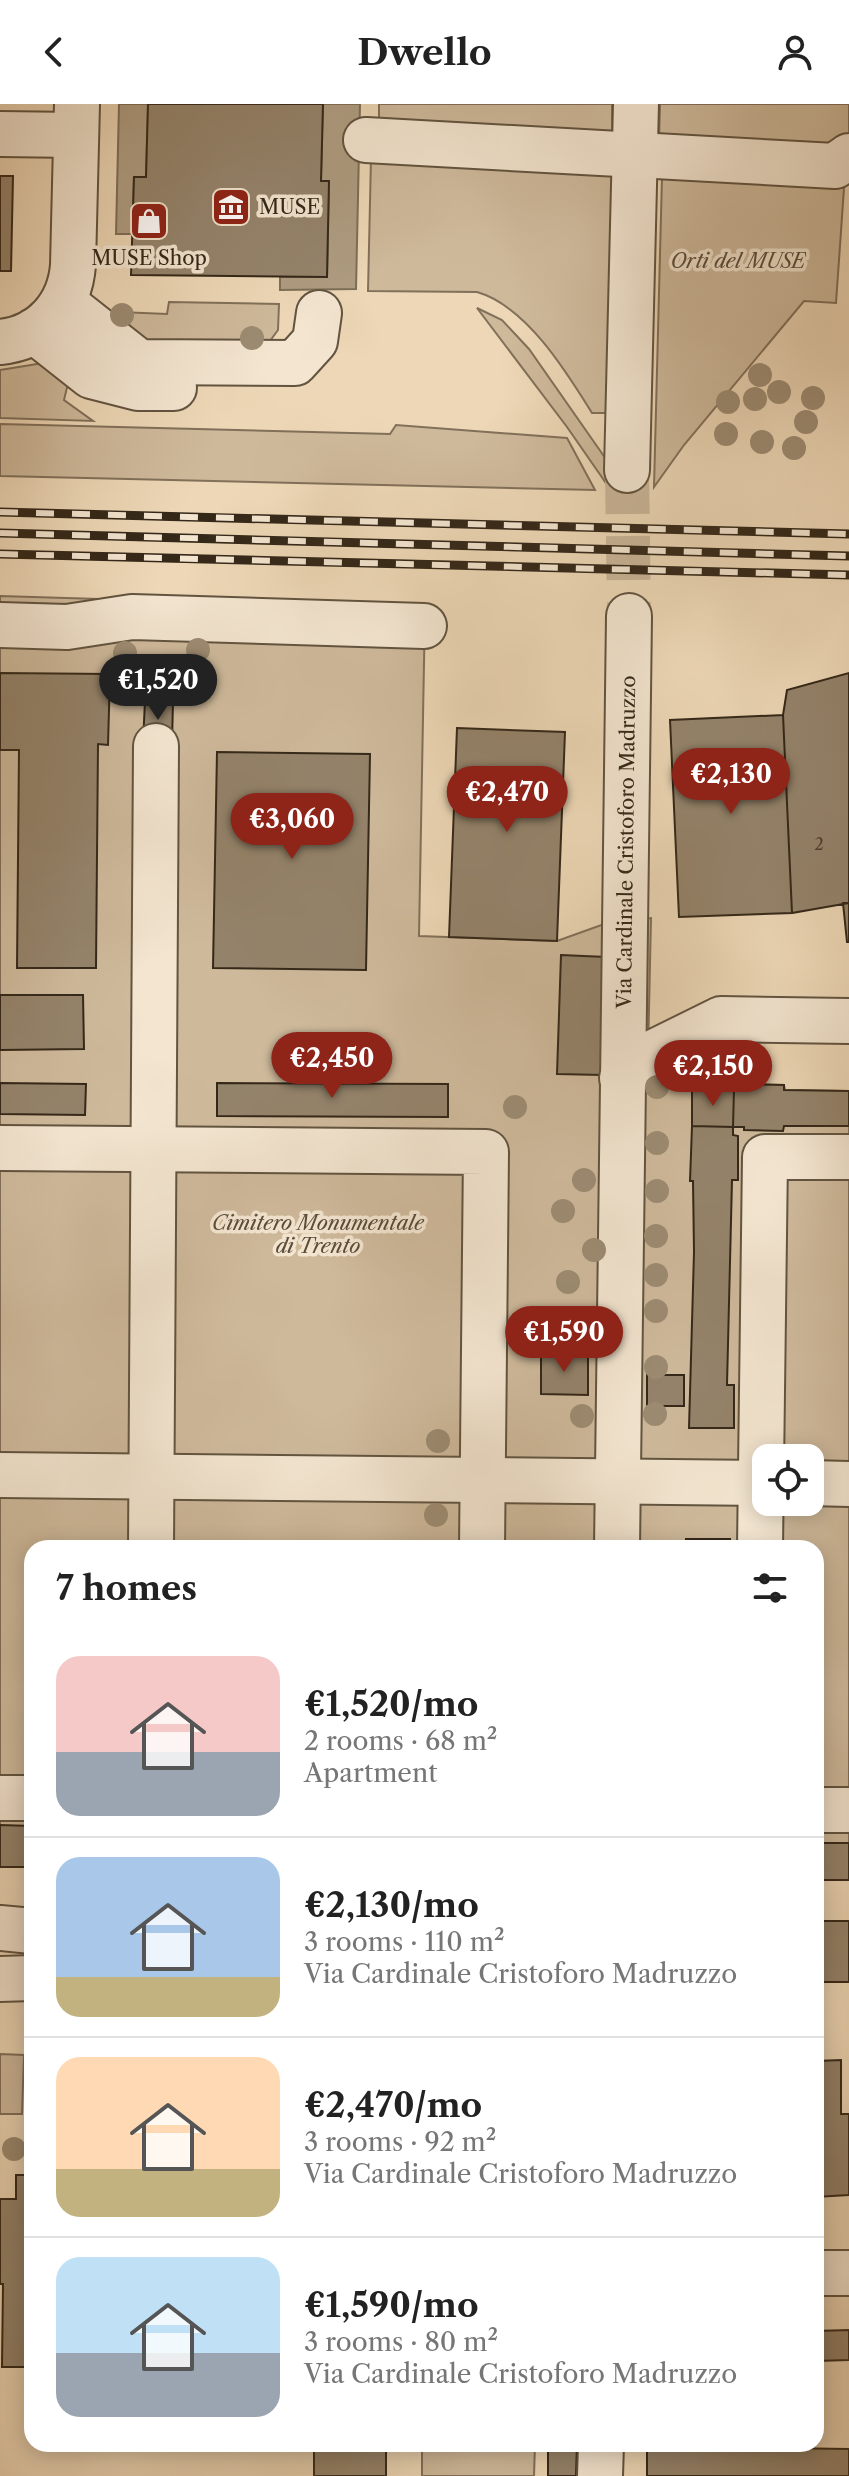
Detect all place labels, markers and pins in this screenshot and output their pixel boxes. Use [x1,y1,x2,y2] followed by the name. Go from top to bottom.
[210,186,252,228] museum icon: MUSE
[259,195,320,219] place label: MUSE
[128,200,170,242] shop icon: MUSE Shop
[91,246,207,270] place label: MUSE Shop
[93,654,223,722] pin: €1,520
[666,748,796,816] pin: €2,130
[442,766,572,834] pin: €2,470
[227,793,357,861] pin: €3,060
[267,1032,397,1100] pin: €2,450
[648,1040,778,1108] pin: €2,150
[499,1306,629,1374] pin: €1,590

